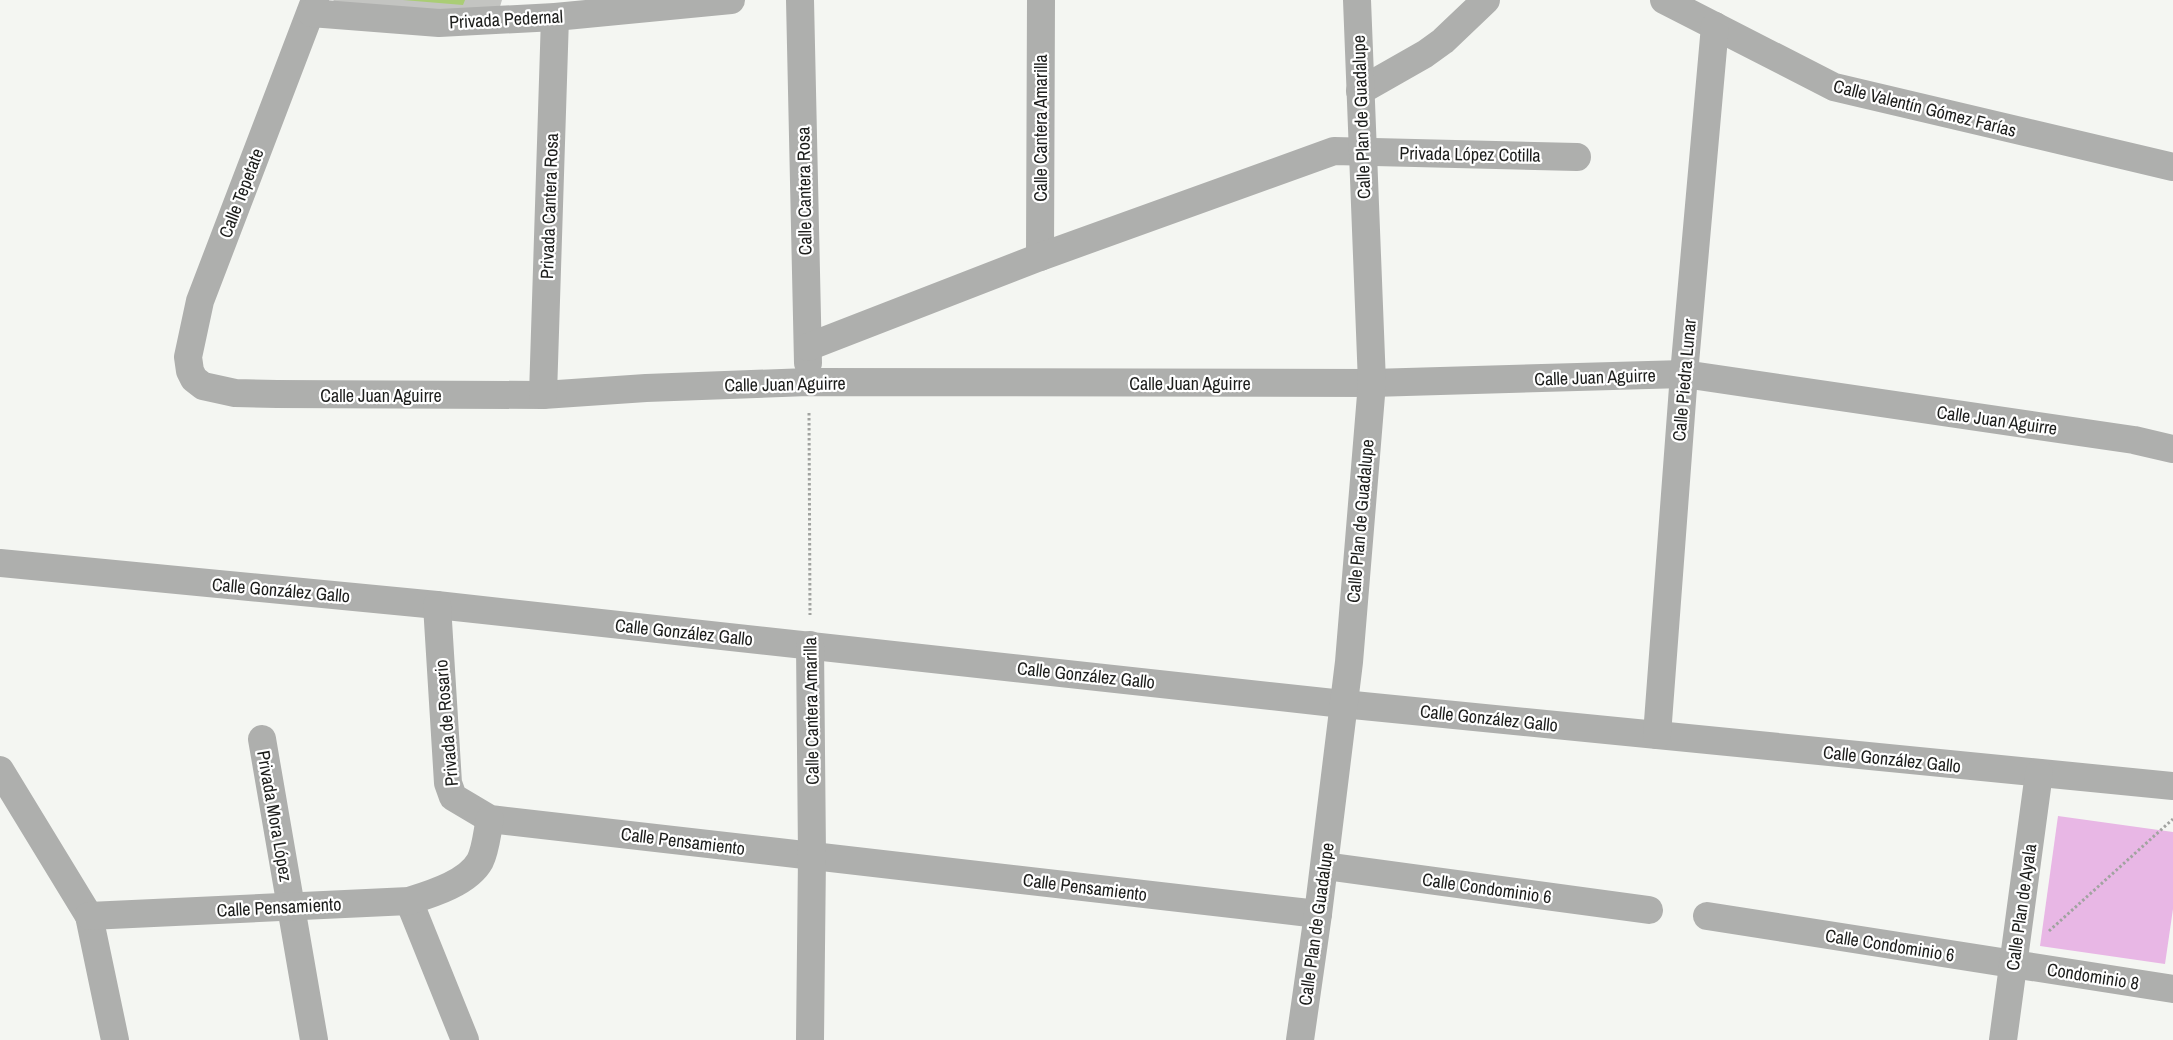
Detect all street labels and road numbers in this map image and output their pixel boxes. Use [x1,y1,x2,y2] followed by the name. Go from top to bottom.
[448,4,564,34] street label: Privada Pedernal
[1346,35,1376,199] street label: Calle Plan de Guadalupe
[1028,54,1053,202] street label: Calle Cantera Amarilla
[1831,73,2019,143] street label: Calle Valentín Gómez Farías
[790,126,818,256] street label: Calle Cantera Rosa
[534,133,564,279] street label: Privada Cantera Rosa
[1399,140,1541,168] street label: Privada López Cotilla
[212,145,270,241] street label: Calle Tepetate
[1666,318,1702,442] street label: Calle Piedra Lunar
[1534,362,1656,392] street label: Calle Juan Aguirre
[724,370,846,398] street label: Calle Juan Aguirre
[1129,371,1251,396] street label: Calle Juan Aguirre
[320,383,442,408] street label: Calle Juan Aguirre
[1935,399,2059,441] street label: Calle Juan Aguirre
[1340,438,1380,604] street label: Calle Plan de Guadalupe
[211,572,351,608] street label: Calle González Gallo
[614,612,754,652] street label: Calle González Gallo
[797,637,825,785] street label: Calle Cantera Amarilla
[1016,655,1156,695] street label: Calle González Gallo
[428,659,464,787] street label: Privada de Rosario
[1419,698,1559,738] street label: Calle González Gallo
[1822,739,1962,779] street label: Calle González Gallo
[251,748,299,884] street label: Privada Mora López
[620,821,746,861] street label: Calle Pensamiento
[1292,841,1340,1007] street label: Calle Plan de Guadalupe
[2000,842,2042,972] street label: Calle Plan de Ayala
[1022,867,1148,907] street label: Calle Pensamiento
[1421,867,1553,909] street label: Calle Condominio 6
[216,891,342,923] street label: Calle Pensamiento
[1824,922,1956,968] street label: Calle Condominio 6
[2045,956,2141,996] street label: Condominio 8

